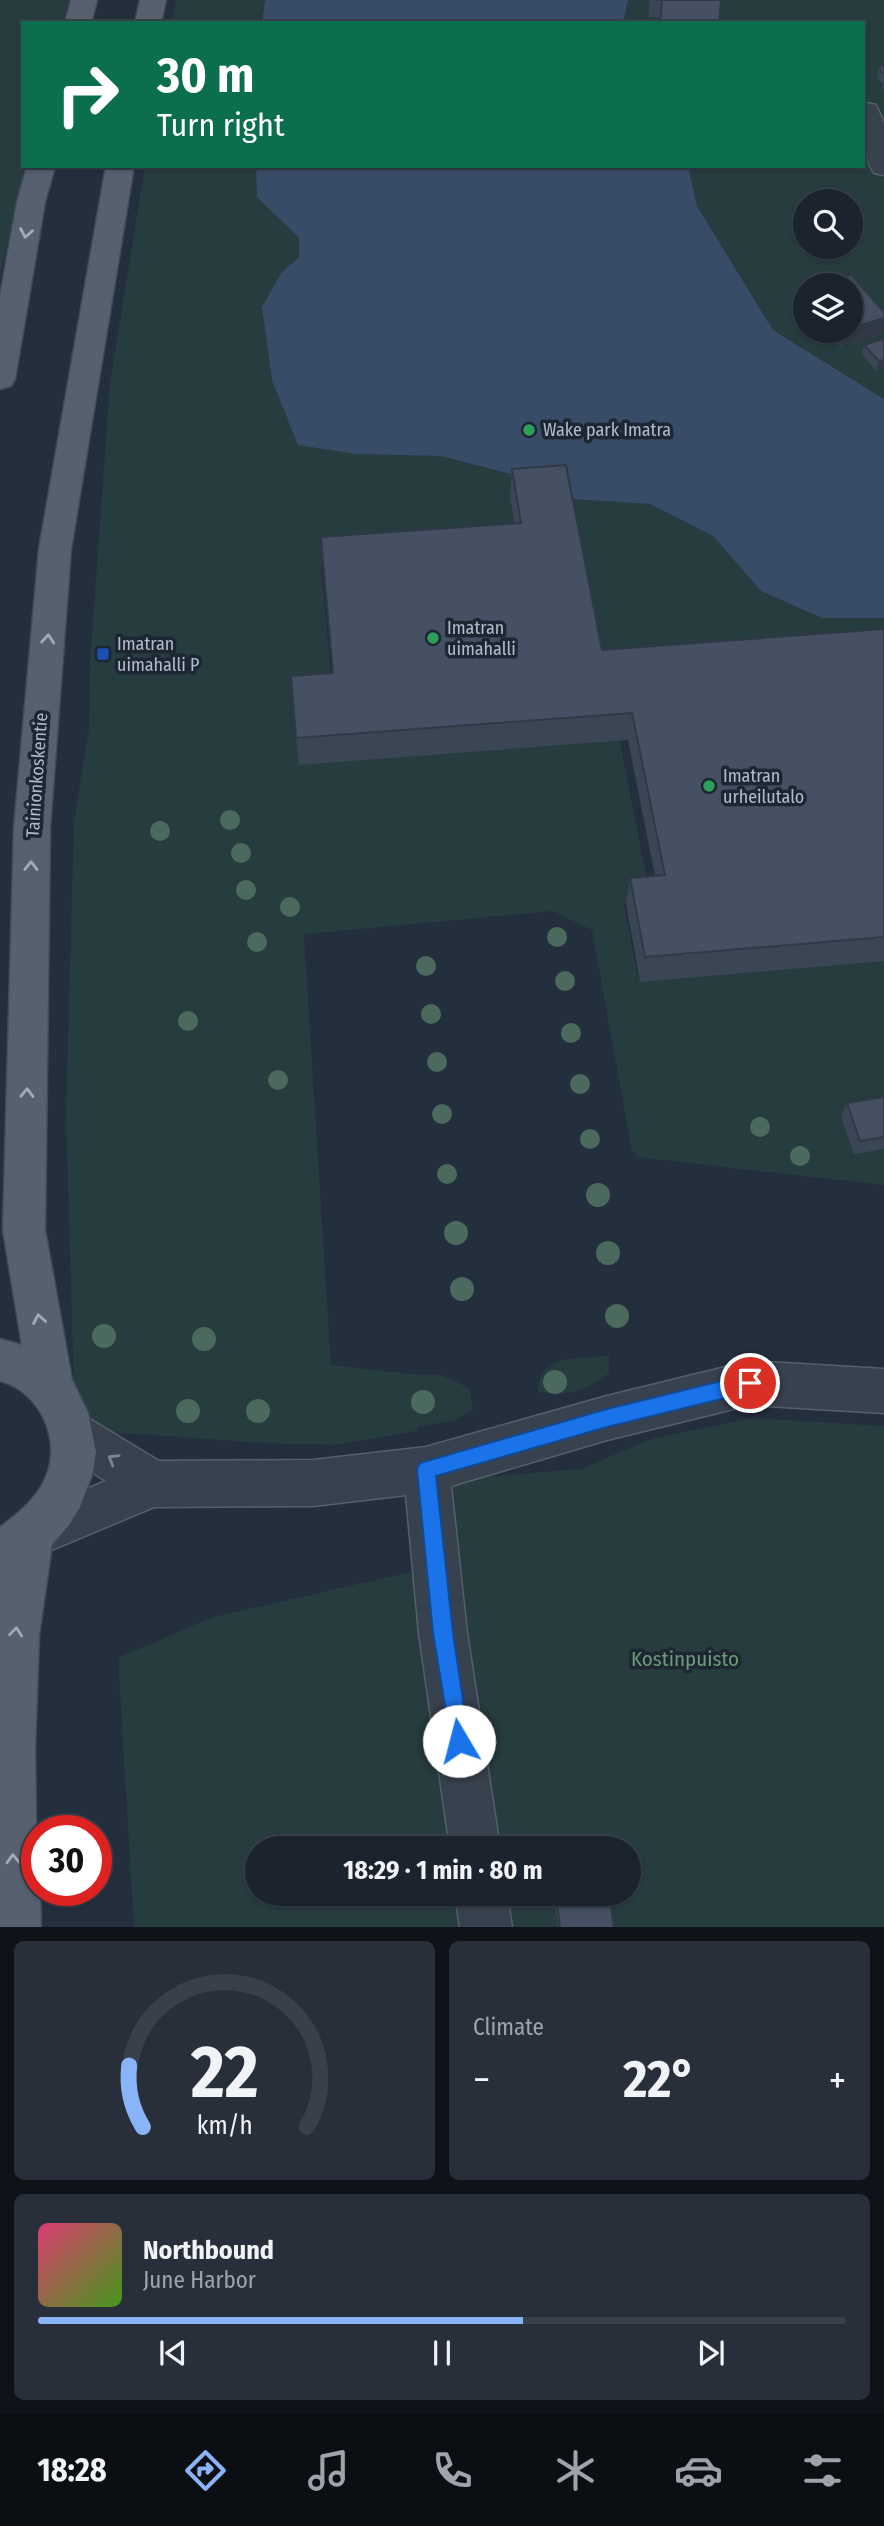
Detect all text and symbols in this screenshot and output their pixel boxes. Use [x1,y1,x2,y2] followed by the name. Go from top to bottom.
[157,46,255,105] text: 30 m
[42,49,133,140] icon: right
[157,106,284,144] text: Turn right
[793,189,863,343] map controls
[793,189,863,259] button: search
[19,227,34,239] one-way arrow
[793,273,863,343] button: layers
[543,419,671,441] place label: Wake park Imatra
[521,422,537,438] marker: Wake park Imatra
[447,617,516,660] place label: Imatran uimahalli
[425,630,441,646] marker: Imatran uimahalli
[40,633,55,644] one-way arrow
[117,633,199,676] place label: Imatran uimahalli P
[95,646,111,662] marker: Imatran uimahalli P
[22,712,52,838] street label: Tainionkoskentie
[723,765,804,808] place label: Imatran urheilutalo
[701,778,717,794] marker: Imatran urheilutalo
[24,860,39,871] one-way arrow
[19,1087,34,1098] one-way arrow
[32,1313,47,1325] one-way arrow
[720,1353,780,1413] pin
[731,1364,769,1402] icon: arrive
[108,1455,121,1468] one-way arrow
[9,1626,24,1638] one-way arrow
[631,1646,739,1672] park label: Kostinpuisto
[422,1704,496,1778] position arrow
[21,1815,112,1906] speed limit sign: 30
[6,1854,21,1865] one-way arrow
[343,1855,543,1886] text: 18:29 · 1 min · 80 m
[473,2013,544,2041] text: Climate
[190,2029,258,2116] text: 22
[623,2048,696,2111] text: 22°
[473,2057,490,2103] text: −
[829,2057,846,2103] text: +
[197,2110,252,2140] text: km/h
[143,2235,274,2266] text: Northbound
[143,2266,256,2294] text: June Harbor
[154,2334,192,2372] icon: previous
[423,2334,461,2372] icon: pause
[692,2334,730,2372] icon: next
[181,2446,230,2495] icon: directions
[304,2446,353,2495] icon: music
[428,2446,477,2495] icon: phone
[551,2446,600,2495] icon: climate
[674,2446,723,2495] icon: car
[798,2446,847,2495] icon: filters
[37,2451,107,2489] text: 18:28

